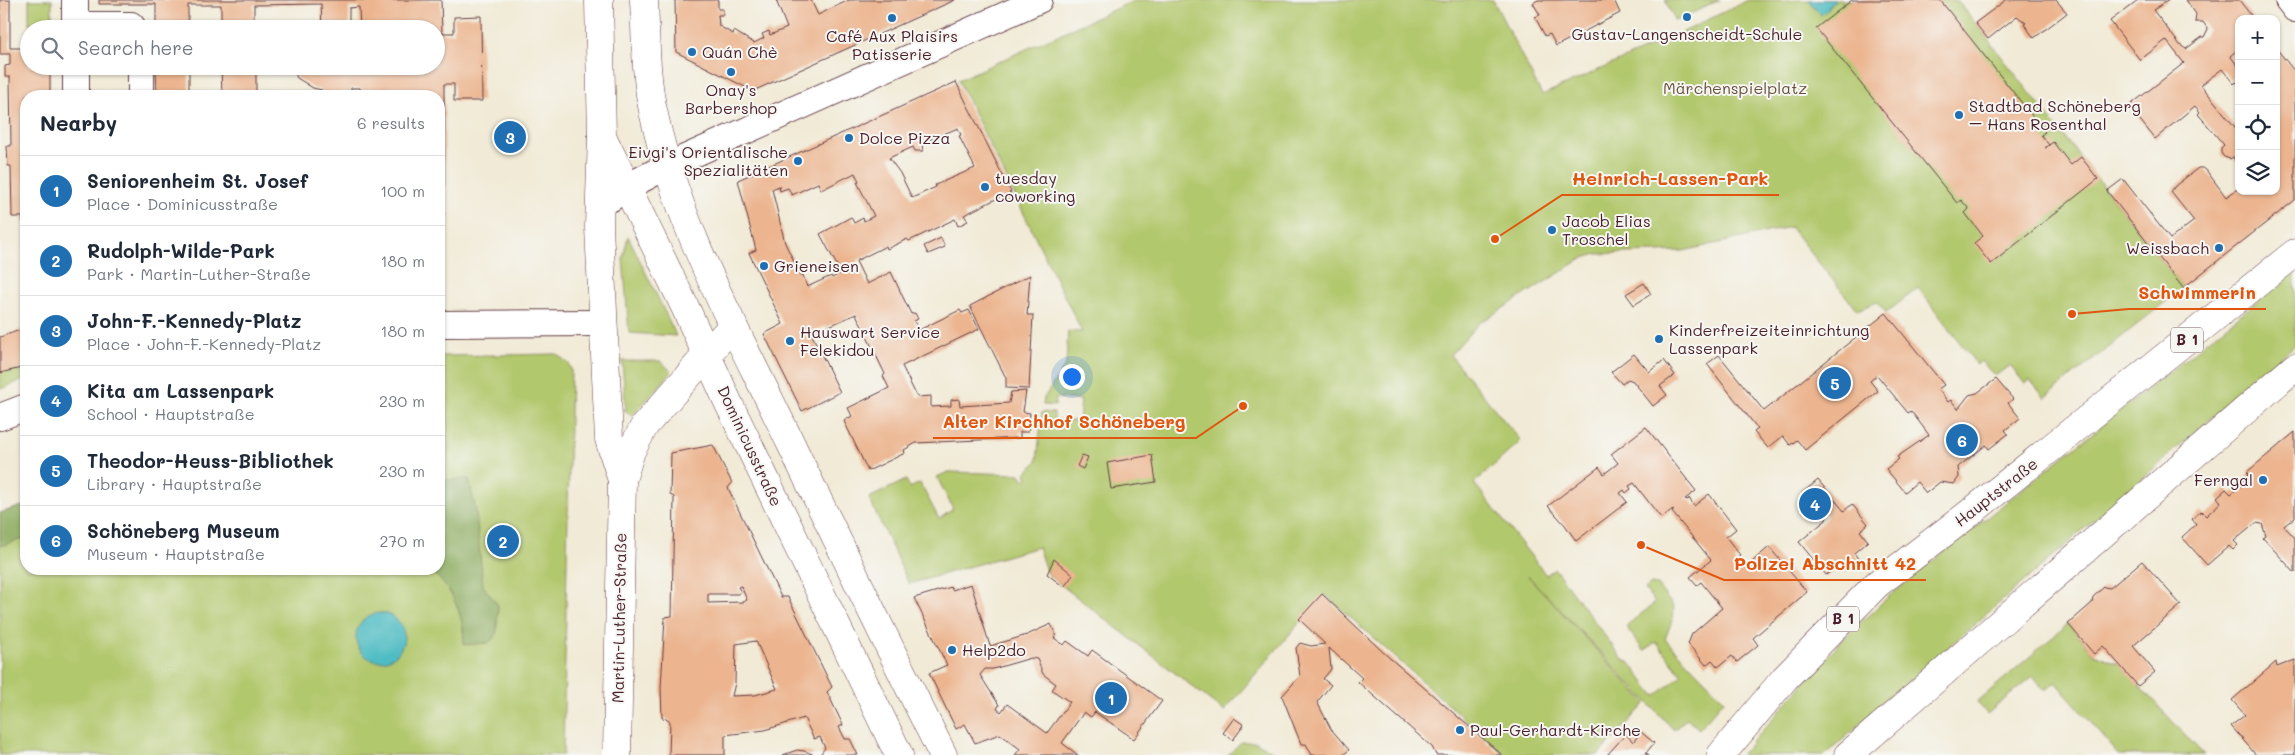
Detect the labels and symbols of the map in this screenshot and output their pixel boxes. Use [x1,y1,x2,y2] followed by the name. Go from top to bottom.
[1681,11,1693,23] marker: Gustav-Langenscheidt-Schule
[886,12,898,24] marker: Café Aux Plaisirs Patisserie
[1572,23,1802,44] place label: Gustav-Langenscheidt-Schule
[826,25,958,64] place label: Café Aux Plaisirs Patisserie
[702,41,778,62] place label: Quán Chè
[686,46,698,58] marker: Quán Chè
[725,66,737,78] marker: Onay's Barbershop
[1663,77,1807,98] park label: Märchenspielplatz
[685,79,777,118] place label: Onay's Barbershop
[1969,95,2141,134] place label: Stadtbad Schöneberg – Hans Rosenthal
[1953,109,1965,121] marker: Stadtbad Schöneberg – Hans Rosenthal
[494,118,526,156] pin: 3
[859,127,950,148] place label: Dolce Pizza
[843,132,855,144] marker: Dolce Pizza
[628,141,788,180] place label: Eivgi's Orientalische Spezialitäten
[792,155,804,167] marker: Eivgi's Orientalische Spezialitäten
[1562,162,1779,195] callout: Heinrich-Lassen-Park
[1572,166,1768,190] text: Heinrich-Lassen-Park
[995,167,1075,206] place label: tuesday coworking
[979,181,991,193] marker: tuesday coworking
[1562,210,1651,249] place label: Jacob Elias Troschel
[1546,224,1558,236] marker: Jacob Elias Troschel
[2126,237,2209,258] place label: Weissbach
[2213,242,2225,254] marker: Weissbach
[774,255,859,276] place label: Grieneisen
[758,260,770,272] marker: Grieneisen
[2129,276,2266,309] callout: Schwimmerin
[2138,280,2256,304] text: Schwimmerin
[1669,319,1869,358] place label: Kinderfreizeiteinrichtung Lassenpark
[800,321,940,360] place label: Hauswart Service Felekidou
[2171,328,2203,352] road number: B 1
[1653,333,1665,345] marker: Kinderfreizeiteinrichtung Lassenpark
[784,335,796,347] marker: Hauswart Service Felekidou
[1059,364,1085,390] your location
[1819,364,1851,402] pin: 5
[713,382,788,509] street label: Dominicusstraße
[933,405,1196,438] callout: Alter Kirchhof Schöneberg
[943,409,1186,433] text: Alter Kirchhof Schöneberg
[1946,421,1978,459] pin: 6
[1950,453,2042,531] street label: Hauptstraße
[2194,469,2253,490] place label: Ferngal
[2257,474,2269,486] marker: Ferngal
[1799,485,1831,523] pin: 4
[487,522,519,560] pin: 2
[607,533,630,703] street label: Martin-Luther-Straße
[1724,547,1926,580] callout: Polizei Abschnitt 42
[1734,551,1916,575] text: Polizei Abschnitt 42
[1827,606,1859,632] road number: B 1
[962,639,1026,660] place label: Help2do
[946,644,958,656] marker: Help2do
[1095,679,1127,717] pin: 1
[1470,719,1641,740] place label: Paul-Gerhardt-Kirche
[1454,724,1466,736] marker: Paul-Gerhardt-Kirche

